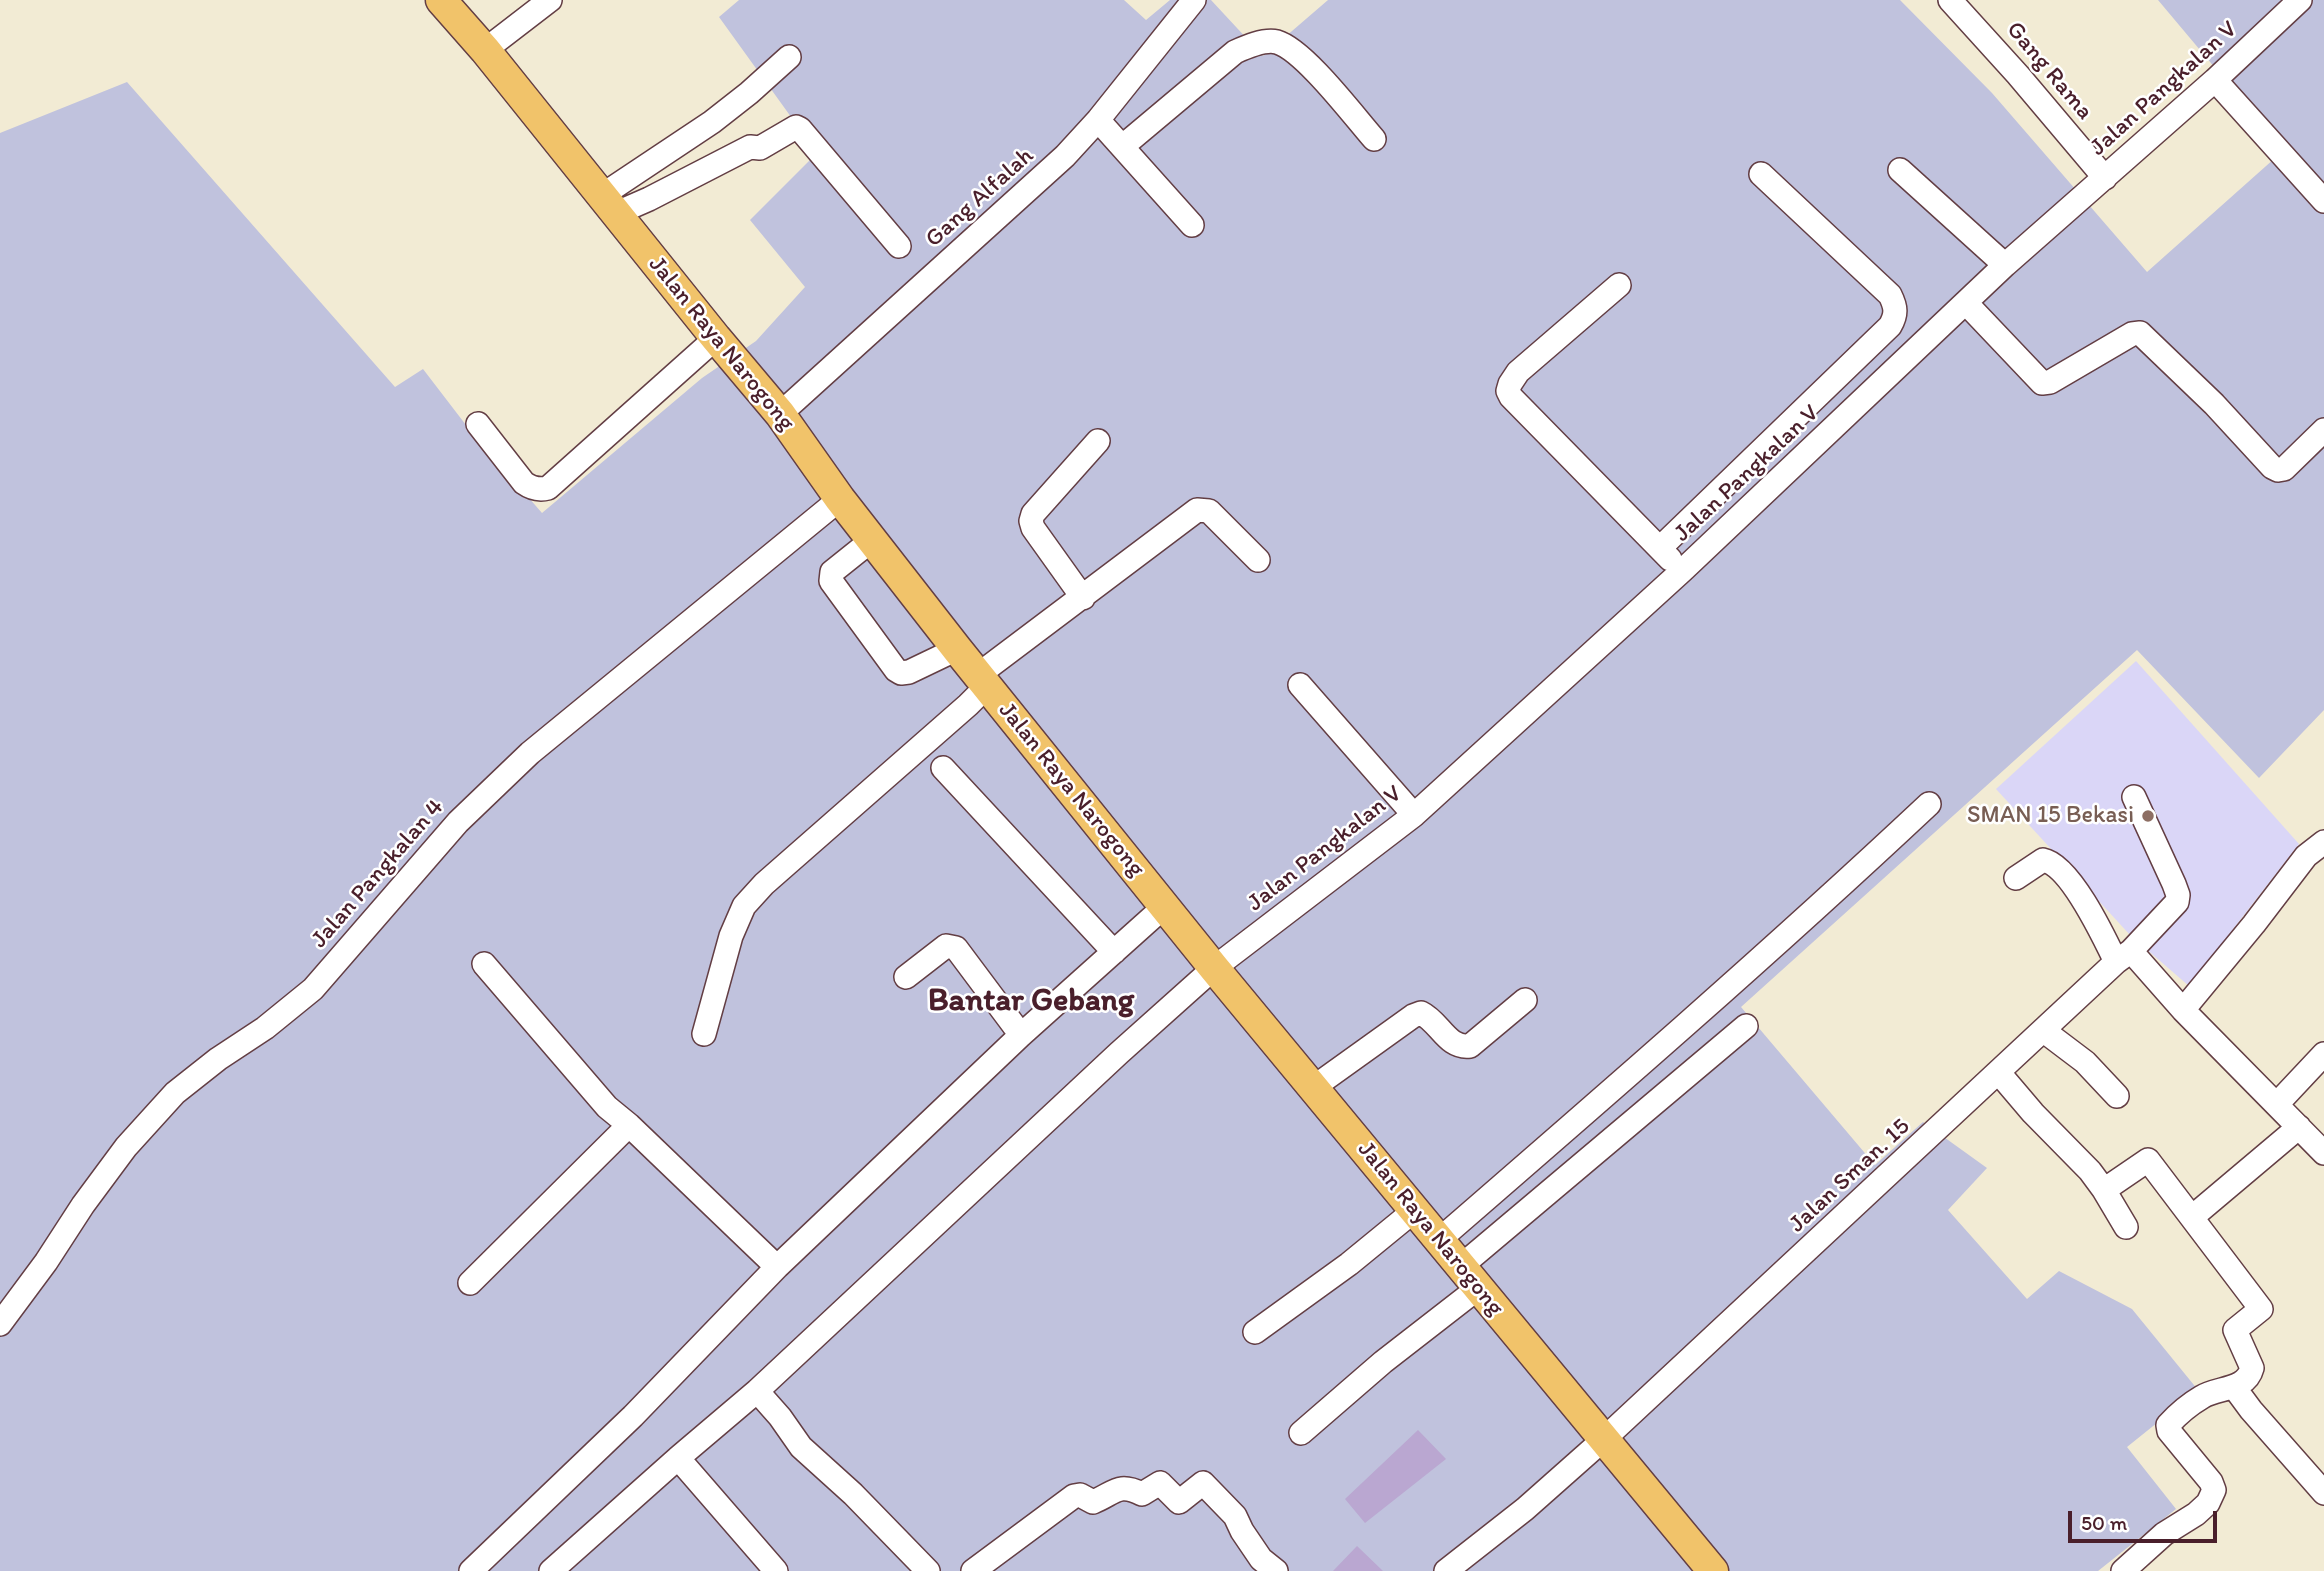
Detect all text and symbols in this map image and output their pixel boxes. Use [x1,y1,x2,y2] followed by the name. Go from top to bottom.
[2000,16,2098,126] street label: Gang Rama
[2085,16,2243,162] street label: Jalan Pangkalan V
[920,142,1040,254] street label: Gang Alfalah
[642,251,800,437] street label: Jalan Raya Narogong
[1669,400,1825,548] street label: Jalan Pangkalan V
[992,697,1150,883] street label: Jalan Raya Narogong
[1242,780,1408,918] street label: Jalan Pangkalan V
[306,794,450,954] street label: Jalan Pangkalan 4
[1967,802,2134,830] place label: SMAN 15 Bekasi
[2140,808,2156,824] marker: SMAN 15 Bekasi
[928,983,1134,1021] district label: Bantar Gebang
[1784,1113,1916,1239] street label: Jalan Sman. 15
[1351,1136,1509,1322] street label: Jalan Raya Narogong
[2072,1498,2221,1542] scale bar
[2081,1510,2127,1535] text: 50 m

